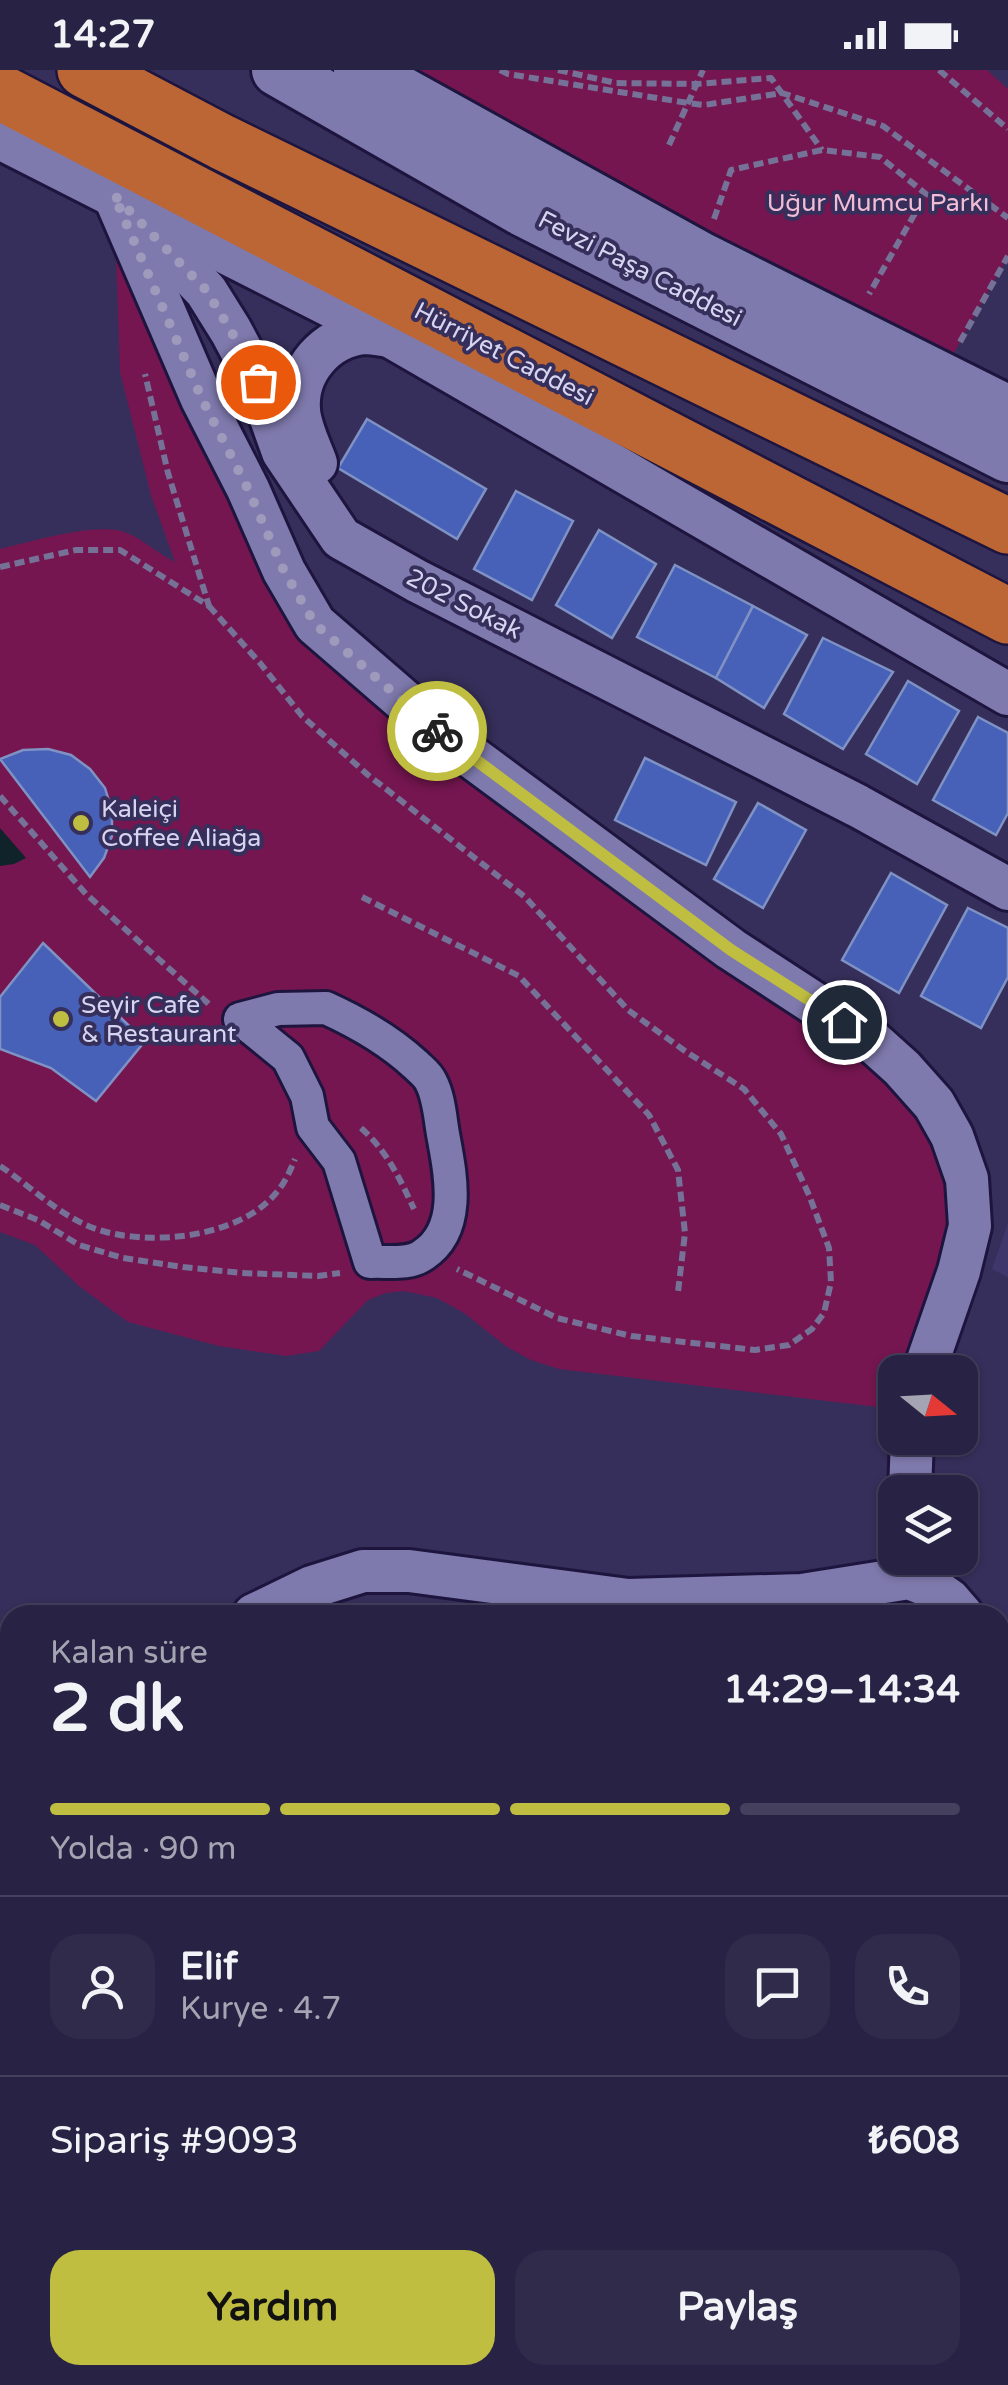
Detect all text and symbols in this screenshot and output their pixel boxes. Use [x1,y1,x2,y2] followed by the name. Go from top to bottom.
[50,12,155,58] text: 14:27
[767,188,989,218] park label: Uğur Mumcu Parkı
[533,205,747,333] street label: Fevzi Paşa Caddesi
[409,296,599,412] street label: Hürriyet Caddesi
[216,340,301,425] pin
[231,355,286,410] icon: bag
[401,562,527,646] street label: 202 Sokak
[387,681,487,781] courier
[410,704,465,759] icon: bike
[101,794,261,853] place label: Kaleiçi Coffee Aliağa
[70,812,92,834] marker: Kaleiçi Coffee Aliağa
[802,980,887,1065] pin
[81,990,237,1049] place label: Seyir Cafe & Restaurant
[817,995,872,1050] icon: home
[50,1008,72,1030] marker: Seyir Cafe & Restaurant
[878,1355,978,1455] north arrow
[878,1355,978,1575] map controls
[878,1475,978,1575] button: layers
[50,1634,208,1672] text: Kalan süre
[723,1667,960,1713] text: 14:29–14:34
[50,1670,184,1749] text: 2 dk
[50,1830,237,1868] text: Yolda · 90 m
[50,1934,155,2039] button: person
[725,1934,830,2039] button: chat
[855,1934,960,2039] button: phone
[180,1944,238,1990] text: Elif
[180,1990,341,2028] text: Kurye · 4.7
[50,2118,299,2164] text: Sipariş #9093
[868,2118,960,2164] text: ₺608
[50,2250,495,2365] button: Yardım
[515,2250,960,2365] button: Paylaş

